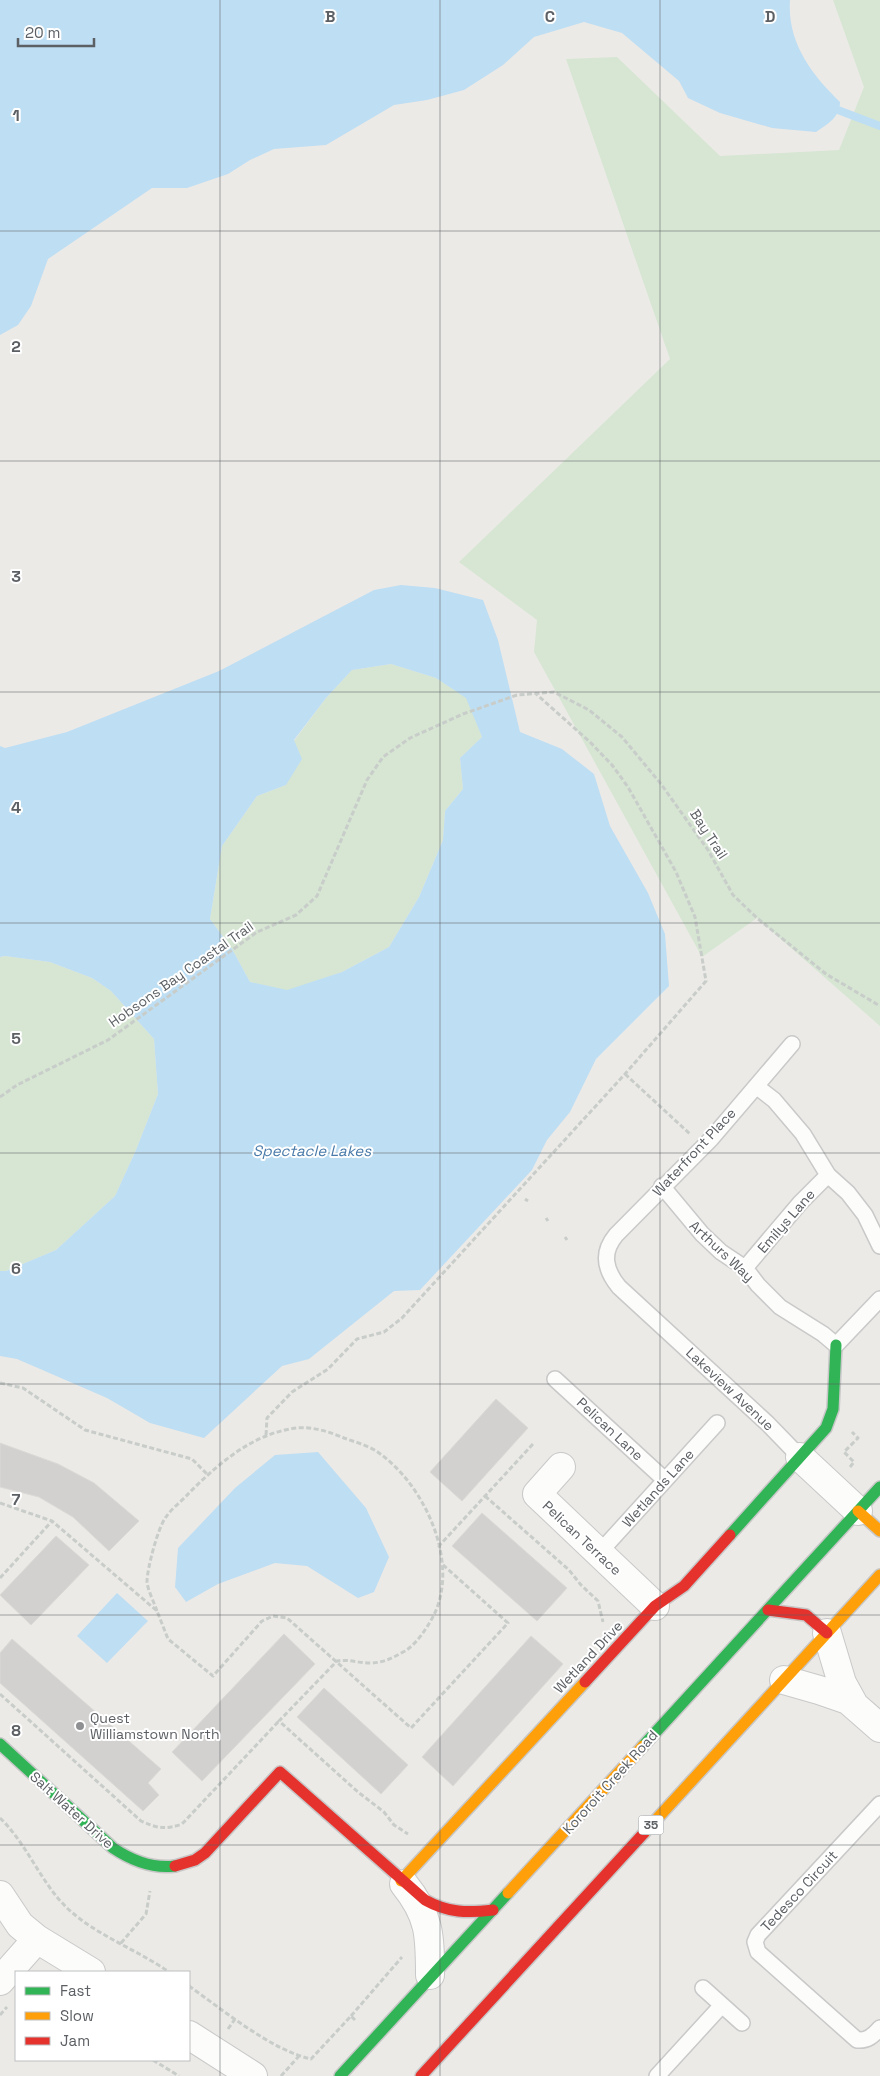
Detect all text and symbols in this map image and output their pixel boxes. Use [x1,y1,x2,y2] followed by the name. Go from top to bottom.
[325,6,335,27] text: B
[545,6,555,27] text: C
[765,6,775,27] text: D
[18,15,94,47] scale bar
[25,23,60,42] text: 20 m
[12,105,20,126] text: 1
[11,336,21,357] text: 2
[11,566,21,587] text: 3
[11,797,21,818] text: 4
[686,806,732,862] street label: Bay Trail
[105,917,257,1031] street label: Hobsons Bay Coastal Trail
[11,1028,21,1049] text: 5
[649,1104,739,1200] street label: Waterfront Place
[253,1141,372,1160] water label: Spectacle Lakes
[753,1185,819,1257] street label: Emilys Lane
[686,1216,758,1286] street label: Arthurs Way
[11,1258,21,1279] text: 6
[682,1344,778,1434] street label: Lakeview Avenue
[573,1394,647,1464] street label: Pelican Lane
[618,1445,698,1531] street label: Wetlands Lane
[12,1489,21,1510] text: 7
[539,1497,625,1579] street label: Pelican Terrace
[550,1617,626,1697] street label: Wetland Drive
[90,1709,220,1743] place label: Quest Williamstown North
[11,1720,21,1741] text: 8
[74,1720,86,1732] marker: Quest Williamstown North
[559,1726,661,1838] street label: Kororoit Creek Road
[26,1768,118,1852] street label: Salt Water Drive
[638,1816,664,1834] road number: 35
[757,1847,841,1935] street label: Tedesco Circuit
[15,1971,190,2061] legend
[60,1981,91,2000] text: Fast
[60,2006,94,2025] text: Slow
[60,2031,90,2050] text: Jam

